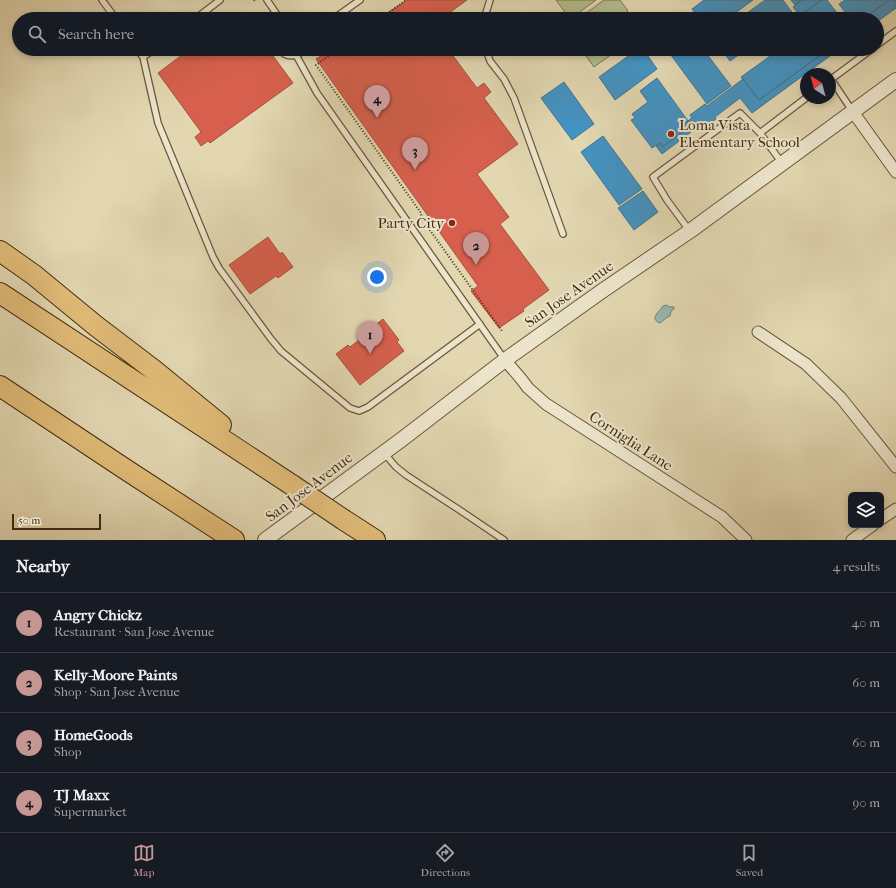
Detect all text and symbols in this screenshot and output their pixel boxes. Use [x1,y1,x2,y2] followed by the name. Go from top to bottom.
[12,12,884,56] search box
[26,23,48,45] icon: search
[58,25,134,43] text: Search here
[800,68,836,104] north arrow
[364,85,390,118] pin: 4
[679,116,800,151] place label: Loma Vista Elementary School
[666,129,676,139] marker: Loma Vista Elementary School
[402,137,428,170] pin: 3
[377,214,445,232] place label: Party City
[447,218,457,228] marker: Party City
[463,232,489,265] pin: 2
[521,256,617,331] street label: San Jose Avenue
[367,267,387,287] your location
[357,321,383,354] pin: 1
[586,407,677,475] street label: Corniglia Lane
[262,448,356,526] street label: San Jose Avenue
[848,492,884,528] map controls
[848,492,884,528] button: layers
[12,512,101,531] scale bar
[18,514,40,527] text: 50 m
[16,556,70,576] text: Nearby
[833,559,880,574] text: 4 results
[54,606,142,624] text: Angry Chickz
[27,615,31,630] text: 1
[852,615,880,630] text: 40 m
[54,624,215,639] text: Restaurant · San Jose Avenue
[54,666,177,684] text: Kelly-Moore Paints
[26,675,32,690] text: 2
[852,675,880,690] text: 60 m
[54,684,180,699] text: Shop · San Jose Avenue
[54,726,133,744] text: HomeGoods
[26,735,32,750] text: 3
[852,735,880,750] text: 60 m
[54,744,82,759] text: Shop
[54,786,109,804] text: TJ Maxx
[25,795,33,810] text: 4
[852,795,880,810] text: 90 m
[54,804,127,819] text: Supermarket
[133,842,155,879] tab: Map
[421,842,470,879] tab: Directions
[736,842,763,879] tab: Saved

